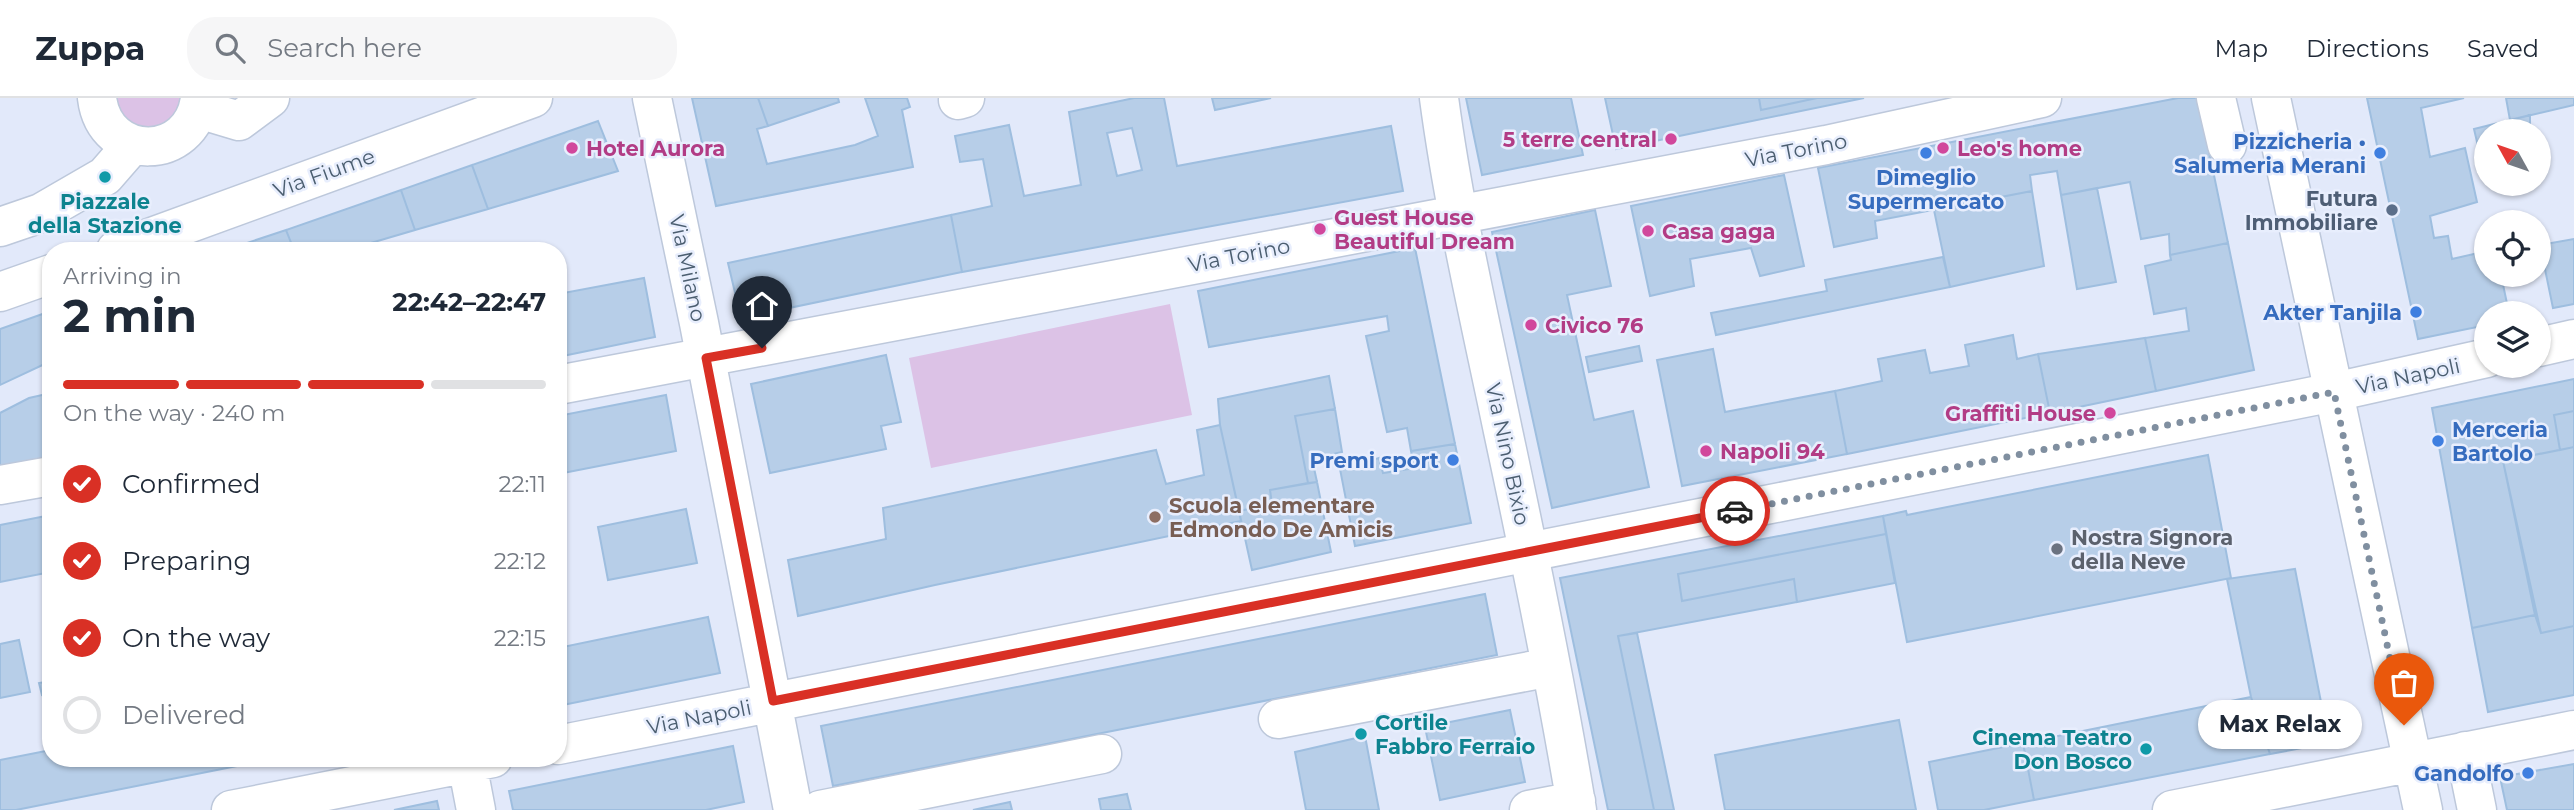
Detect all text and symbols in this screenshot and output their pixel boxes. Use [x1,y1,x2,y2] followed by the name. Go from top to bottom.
[187,17,677,80] search box
[35,28,145,68] text: Zuppa
[211,29,249,67] icon: search
[267,32,422,64] text: Search here
[2215,34,2268,63] text: Map
[2306,34,2429,63] text: Directions
[2467,34,2539,63] text: Saved
[2474,119,2552,196] north arrow
[2474,119,2551,378] map controls
[1503,127,1657,152] place label: 5 terre central
[1743,128,1849,172] street label: Via Torino
[2174,129,2366,178] place label: Pizzicheria • Salumeria Merani
[1663,131,1679,147] marker: 5 terre central
[586,136,725,161] place label: Hotel Aurora
[1957,136,2082,161] place label: Leo's home
[564,140,580,156] marker: Hotel Aurora
[1935,140,1951,156] marker: Leo's home
[270,143,378,203] street label: Via Fiume
[1918,145,1934,161] marker: Dimeglio Supermercato
[2372,145,2388,161] marker: Pizzicheria • Salumeria Merani
[1848,165,2005,214] place label: Dimeglio Supermercato
[97,169,113,185] marker: Piazzale della Stazione
[2245,186,2378,235] place label: Futura Immobiliare
[28,189,182,238] place label: Piazzale della Stazione
[2384,202,2400,218] marker: Futura Immobiliare
[1334,205,1515,254] place label: Guest House Beautiful Dream
[2474,210,2551,287] button: locate
[664,212,712,324] street label: Via Milano
[1662,219,1776,244] place label: Casa gaga
[1312,221,1328,237] marker: Guest House Beautiful Dream
[1640,223,1656,239] marker: Casa gaga
[1186,233,1292,277] street label: Via Torino
[63,262,182,290] text: Arriving in
[732,276,792,348] pin
[392,286,546,318] text: 22:42–22:47
[63,287,197,344] text: 2 min
[743,287,781,325] icon: home
[2262,300,2402,325] place label: Akter Tanjila
[2474,301,2551,378] button: layers
[2408,304,2424,320] marker: Akter Tanjila
[1545,313,1643,338] place label: Civico 76
[1523,317,1539,333] marker: Civico 76
[2354,353,2462,399] street label: Via Napoli
[1481,381,1535,527] street label: Via Nino Bixio
[63,399,285,427] text: On the way · 240 m
[1945,401,2096,426] place label: Graffiti House
[2102,405,2118,421] marker: Graffiti House
[2452,417,2548,466] place label: Merceria Bartolo
[2430,433,2446,449] marker: Merceria Bartolo
[1720,439,1825,464] place label: Napoli 94
[1698,443,1714,459] marker: Napoli 94
[1310,448,1439,473] place label: Premi sport
[1445,452,1461,468] marker: Premi sport
[63,465,101,503] icon: check
[122,468,261,500] text: Confirmed
[498,470,546,498] text: 22:11
[1700,476,1770,546] courier
[1716,492,1754,530] icon: car
[1169,493,1393,542] place label: Scuola elementare Edmondo De Amicis
[1147,509,1163,525] marker: Scuola elementare Edmondo De Amicis
[2071,525,2233,574] place label: Nostra Signora della Neve
[2049,541,2065,557] marker: Nostra Signora della Neve
[63,542,101,580] icon: check
[122,545,251,577] text: Preparing
[494,547,546,575] text: 22:12
[63,619,101,657] icon: check
[122,622,270,654] text: On the way
[494,624,546,652] text: 22:15
[2374,653,2434,725] pin
[2385,664,2423,702] icon: bag
[645,695,753,739] street label: Via Napoli
[122,699,246,731] text: Delivered
[2198,700,2362,750] callout: Max Relax
[1375,710,1535,759] place label: Cortile Fabbro Ferraio
[2219,710,2341,738] text: Max Relax
[1972,725,2132,774] place label: Cinema Teatro Don Bosco
[1353,726,1369,742] marker: Cortile Fabbro Ferraio
[2138,741,2154,757] marker: Cinema Teatro Don Bosco
[2414,761,2514,786] place label: Gandolfo
[2520,765,2536,781] marker: Gandolfo

